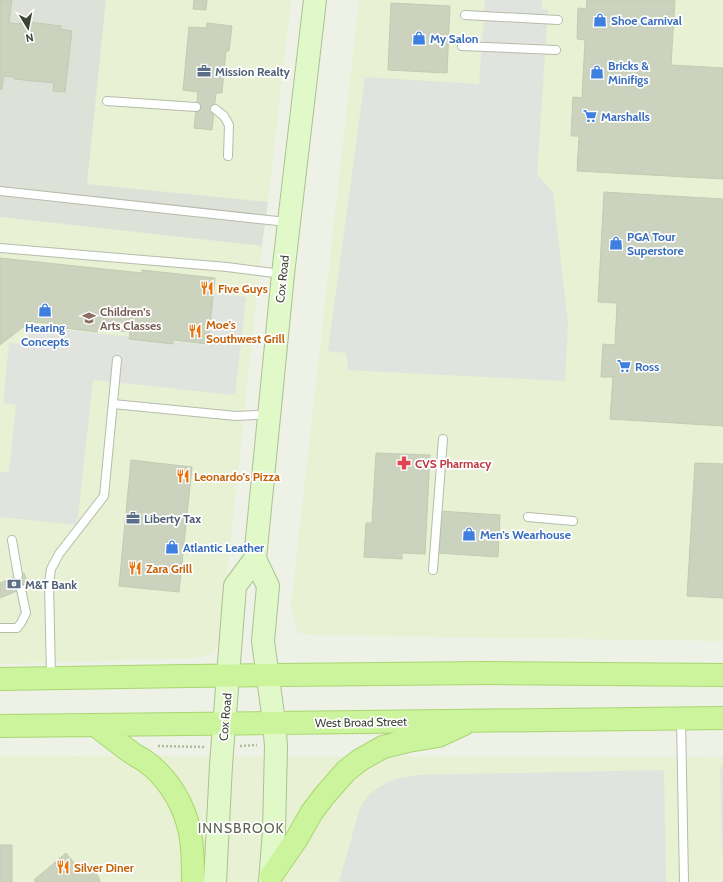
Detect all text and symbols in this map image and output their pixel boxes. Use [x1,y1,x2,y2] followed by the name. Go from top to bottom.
[8,8,48,48] north arrow
[592,12,608,28] shop icon: Shoe Carnival
[611,13,682,28] place label: Shoe Carnival
[25,30,35,45] text: N
[411,30,427,46] shop icon: My Salon
[430,31,478,46] place label: My Salon
[608,58,649,87] place label: Bricks & Minifigs
[196,63,212,79] office icon: Mission Realty
[215,64,291,79] place label: Mission Realty
[589,64,605,80] shop icon: Bricks & Minifigs
[582,108,598,124] supermarket icon: Marshalls
[601,109,650,124] place label: Marshalls
[627,229,684,258] place label: PGA Tour Superstore
[608,235,624,251] shop icon: PGA Tour Superstore
[272,254,292,304] street label: Cox Road
[199,280,215,296] restaurant icon: Five Guys
[218,281,268,296] place label: Five Guys
[37,302,53,318] shop icon: Hearing Concepts
[100,304,161,333] place label: Children’s Arts Classes
[81,310,97,326] school or university icon: Children’s Arts Classes
[206,317,285,346] place label: Moe's Southwest Grill
[21,320,69,349] place label: Hearing Concepts
[187,323,203,339] restaurant icon: Moe's Southwest Grill
[616,358,632,374] supermarket icon: Ross
[635,359,659,374] place label: Ross
[396,455,412,471] pharmacy icon: CVS Pharmacy
[415,456,492,471] place label: CVS Pharmacy
[175,468,191,484] restaurant icon: Leonardo's Pizza
[194,469,280,484] place label: Leonardo's Pizza
[125,510,141,526] office icon: Liberty Tax
[144,511,201,526] place label: Liberty Tax
[461,526,477,542] shop icon: Men's Wearhouse
[480,527,571,542] place label: Men's Wearhouse
[164,539,180,555] shop icon: Atlantic Leather
[183,540,264,555] place label: Atlantic Leather
[127,560,143,576] restaurant icon: Zara Grill
[146,561,192,576] place label: Zara Grill
[6,576,22,592] bank icon: M&T Bank
[25,577,77,592] place label: M&T Bank
[215,692,235,742] street label: Cox Road
[315,714,407,730] street label: West Broad Street
[198,819,284,837] district label: INNSBROOK
[55,859,71,875] restaurant icon: Silver Diner
[74,860,134,875] place label: Silver Diner

